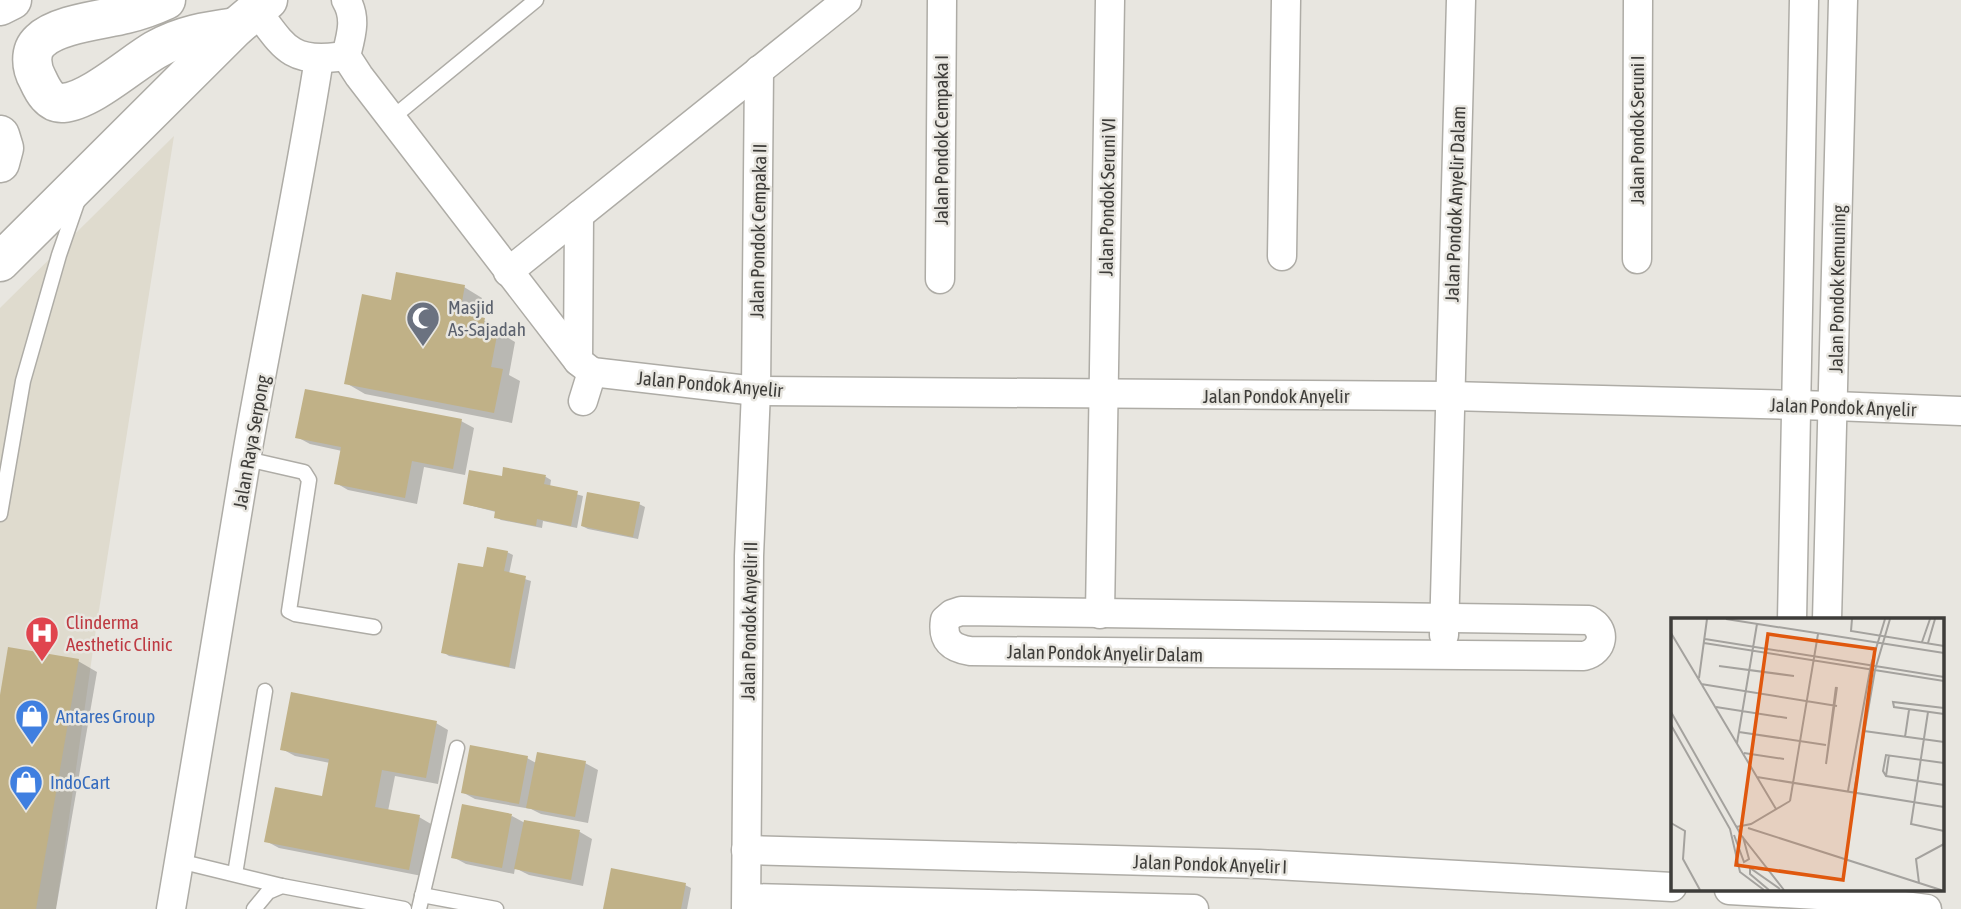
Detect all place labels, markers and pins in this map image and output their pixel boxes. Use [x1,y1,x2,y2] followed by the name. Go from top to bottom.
[448,296,526,340] place label: Masjid As-Sajadah
[404,299,442,348] mosque icon: Masjid As-Sajadah
[66,611,173,655] place label: Clinderma Aesthetic Clinic
[23,614,61,663] hospital icon: Clinderma Aesthetic Clinic
[13,697,51,746] shop icon: Antares Group
[56,705,155,727] place label: Antares Group
[7,763,45,812] shop icon: IndoCart
[50,771,110,793] place label: IndoCart

